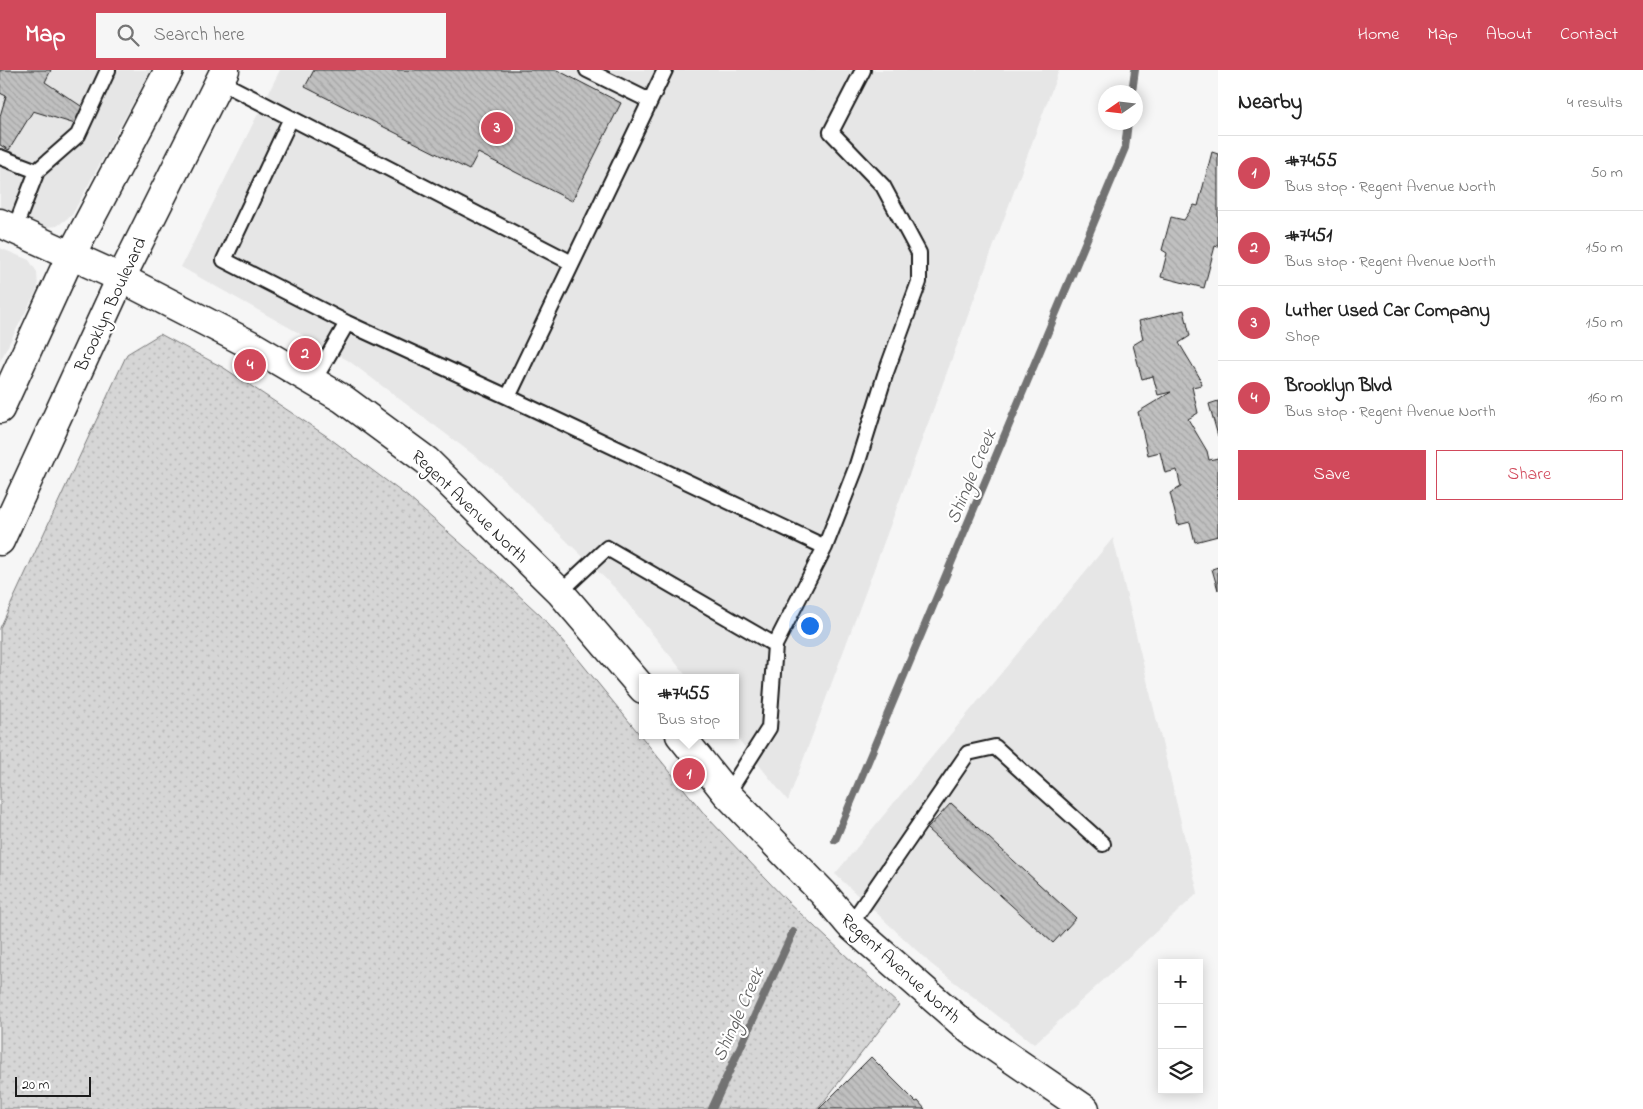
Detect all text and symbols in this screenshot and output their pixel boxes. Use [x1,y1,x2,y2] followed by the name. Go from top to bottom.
[96,13,446,58] search box
[25,18,66,53] text: Map
[114,21,142,49] icon: search
[154,22,245,49] text: Search here
[1358,22,1399,48] text: Home
[1427,22,1458,48] text: Map
[1486,22,1532,48] text: About
[1560,22,1618,48] text: Contact
[1098,85,1143,130] north arrow
[1238,88,1302,118] text: Nearby
[1567,91,1623,115] text: 4 results
[481,109,513,147] pin: 3
[1285,148,1337,175] text: #7455
[1251,161,1257,185] text: 1
[1591,161,1623,185] text: 50 m
[1285,175,1496,199] text: Bus stop · Regent Avenue North
[1285,223,1332,250] text: #7451
[69,233,154,377] street label: Brooklyn Boulevard
[1250,236,1258,260] text: 2
[1585,236,1623,260] text: 150 m
[1285,250,1496,274] text: Bus stop · Regent Avenue North
[1285,298,1490,325] text: Luther Used Car Company
[1251,311,1257,335] text: 3
[1585,311,1623,335] text: 150 m
[1285,325,1320,349] text: Shop
[289,335,321,373] pin: 2
[234,346,266,384] pin: 4
[1285,373,1392,400] text: Brooklyn Blvd
[1251,386,1257,410] text: 4
[1588,386,1623,410] text: 160 m
[1285,400,1496,424] text: Bus stop · Regent Avenue North
[940,425,1005,529] water label: Shingle Creek
[404,445,533,571] street label: Regent Avenue North
[1238,450,1426,500] button: Save
[1436,450,1623,500] button: Share
[797,613,823,639] your location
[639,674,739,739] popup
[658,681,710,708] text: #7455
[658,708,720,732] text: Bus stop
[673,755,705,793] pin: 1
[833,908,965,1031] street label: Regent Avenue North
[1158,959,1203,1094] map controls
[1158,959,1203,1004] button: +
[707,963,773,1067] water label: Shingle Creek
[1158,1004,1203,1049] button: −
[1158,1049,1203,1094] button: layers
[15,1074,91,1097] scale bar
[22,1075,49,1096] text: 20 m

